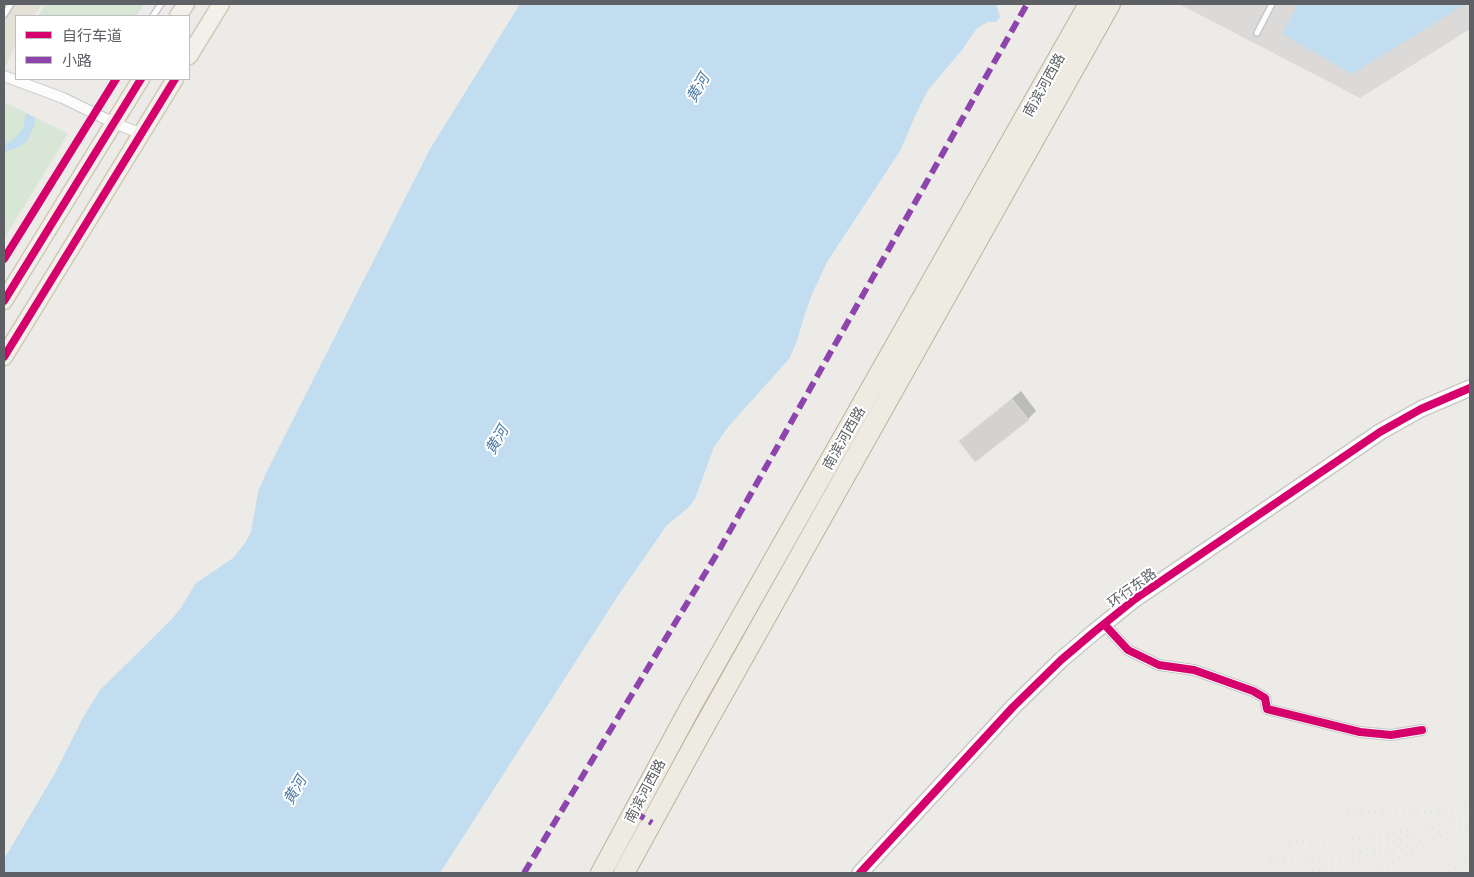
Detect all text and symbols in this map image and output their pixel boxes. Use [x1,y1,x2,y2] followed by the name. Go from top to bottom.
[15,15,190,80] legend
[62,27,122,44] text: 自行车道
[1020,50,1068,120] street label: 南滨河西路
[62,52,92,69] text: 小路
[683,71,713,105] water label: 黄河
[819,403,869,473] street label: 南滨河西路
[482,423,512,457] water label: 黄河
[1104,565,1160,611] street label: 环行东路
[621,756,669,826] street label: 南滨河西路
[280,773,310,807] water label: 黄河

